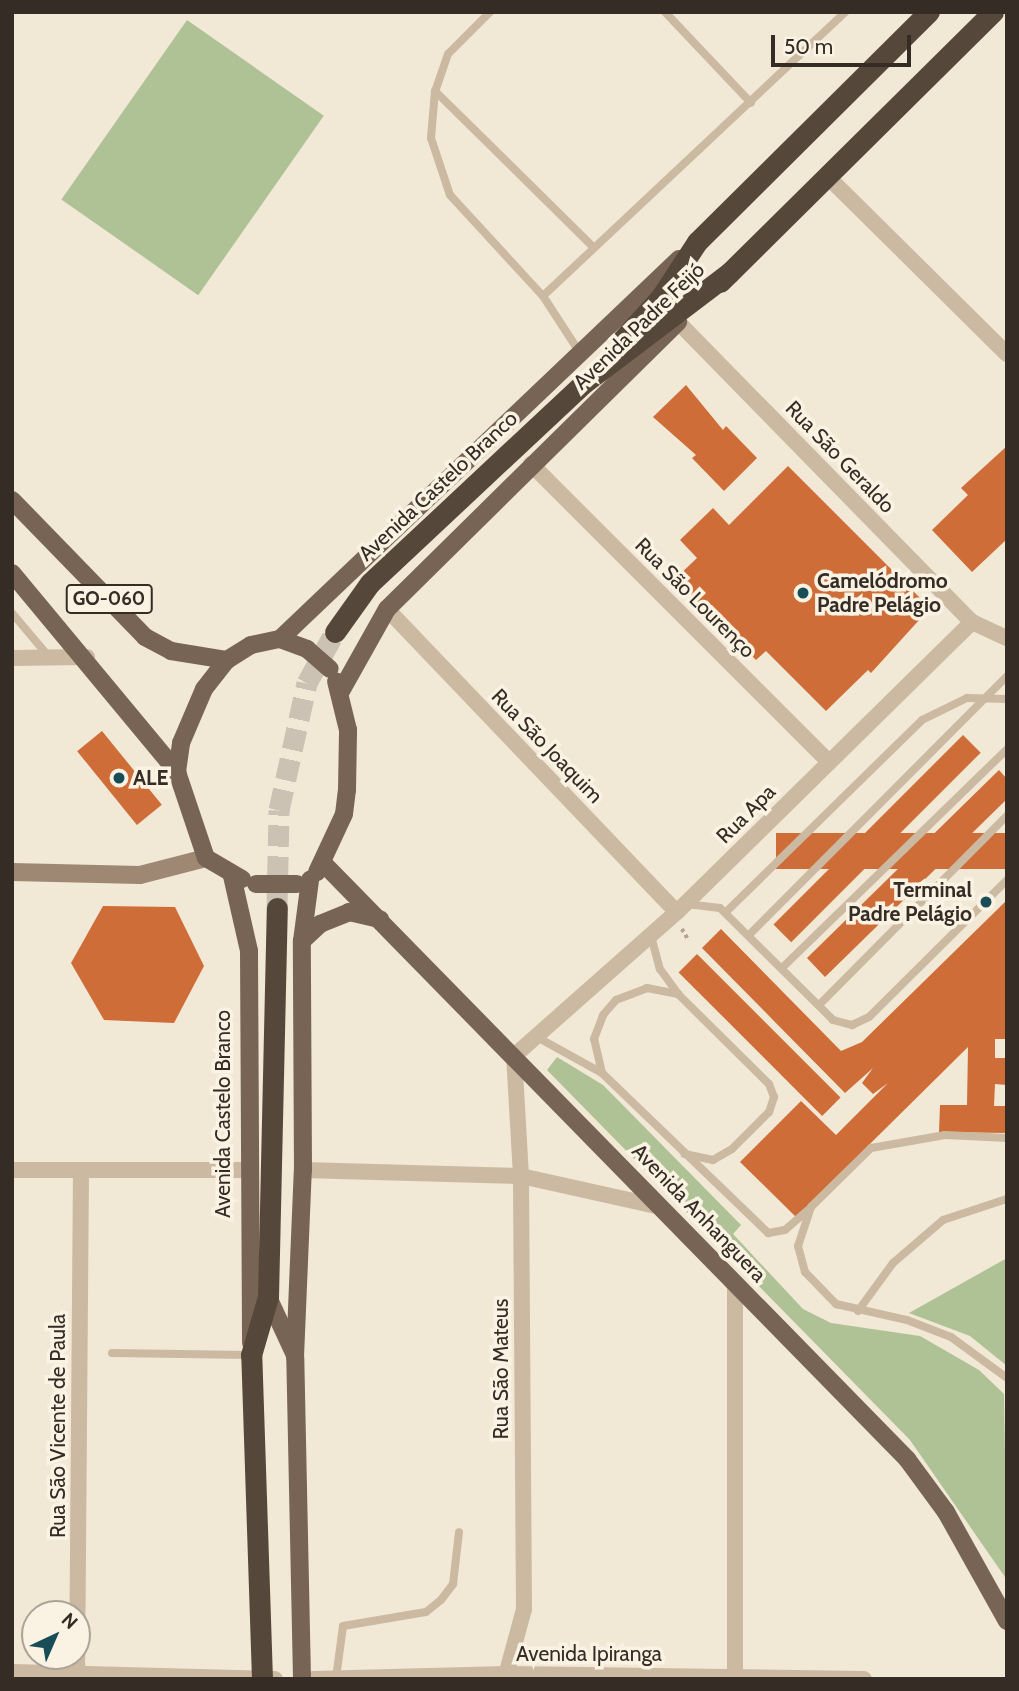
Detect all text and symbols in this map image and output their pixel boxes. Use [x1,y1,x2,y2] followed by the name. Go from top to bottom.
[774,21,914,65] scale bar
[784,34,833,59] text: 50 m
[568,257,710,395] street label: Avenida Padre Feijó
[780,396,900,518] street label: Rua São Geraldo
[353,406,523,566] street label: Avenida Castelo Branco
[630,533,760,663] street label: Rua São Lourenço
[817,568,948,618] place label: Camelódromo Padre Pelágio
[65,584,153,614] road number: GO-060
[795,585,811,601] marker: Camelódromo Padre Pelágio
[486,684,608,808] street label: Rua São Joaquim
[133,765,169,791] place label: ALE
[111,770,127,786] marker: ALE
[711,779,781,849] street label: Rua Apa
[848,877,972,927] place label: Terminal Padre Pelágio
[978,894,994,910] marker: Terminal Padre Pelágio
[210,1010,236,1218] street label: Avenida Castelo Branco
[627,1139,771,1287] street label: Avenida Anhanguera
[488,1298,514,1440] street label: Rua São Mateus
[45,1314,71,1538] street label: Rua São Vicente de Paula
[21,1600,91,1670] north arrow
[57,1608,82,1634] text: N
[516,1641,662,1667] street label: Avenida Ipiranga

